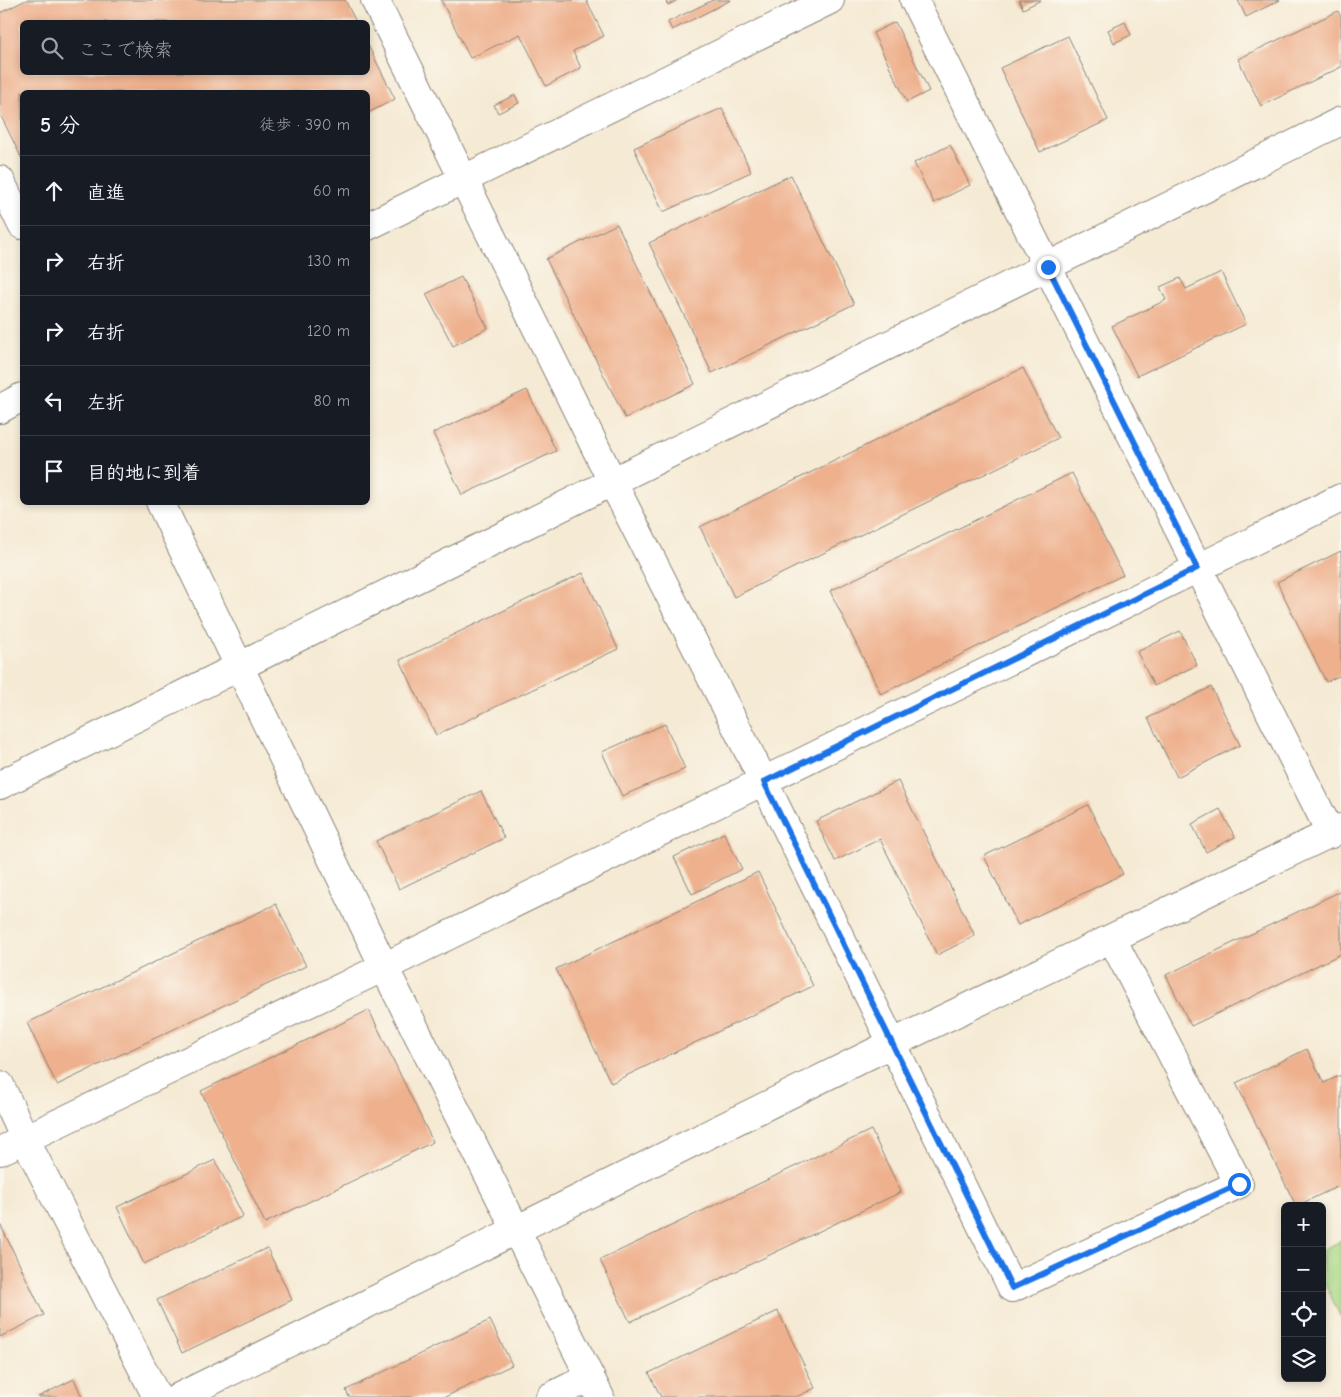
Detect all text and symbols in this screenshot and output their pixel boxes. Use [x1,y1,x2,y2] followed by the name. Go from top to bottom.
[20,20,370,75] search box
[38,34,66,62] icon: search
[78,39,173,61] text: ここで検索
[40,113,80,137] text: 5 分
[260,116,350,134] text: 徒歩 · 390 m
[40,177,68,205] icon: ahead
[87,182,125,204] text: 直進
[313,182,350,200] text: 60 m
[40,247,68,275] icon: right
[87,252,125,274] text: 右折
[307,252,350,270] text: 130 m
[1037,256,1060,279] route end
[40,317,68,345] icon: right
[87,322,125,344] text: 右折
[307,322,350,340] text: 120 m
[40,387,68,415] icon: left
[87,392,125,414] text: 左折
[313,392,350,410] text: 80 m
[40,457,68,485] icon: arrive
[87,462,201,484] text: 目的地に到着
[1228,1173,1251,1196] route start
[1281,1202,1326,1382] map controls
[1281,1202,1326,1247] button: +
[1281,1247,1326,1292] button: −
[1281,1292,1326,1337] button: locate
[1281,1337,1326,1382] button: layers

